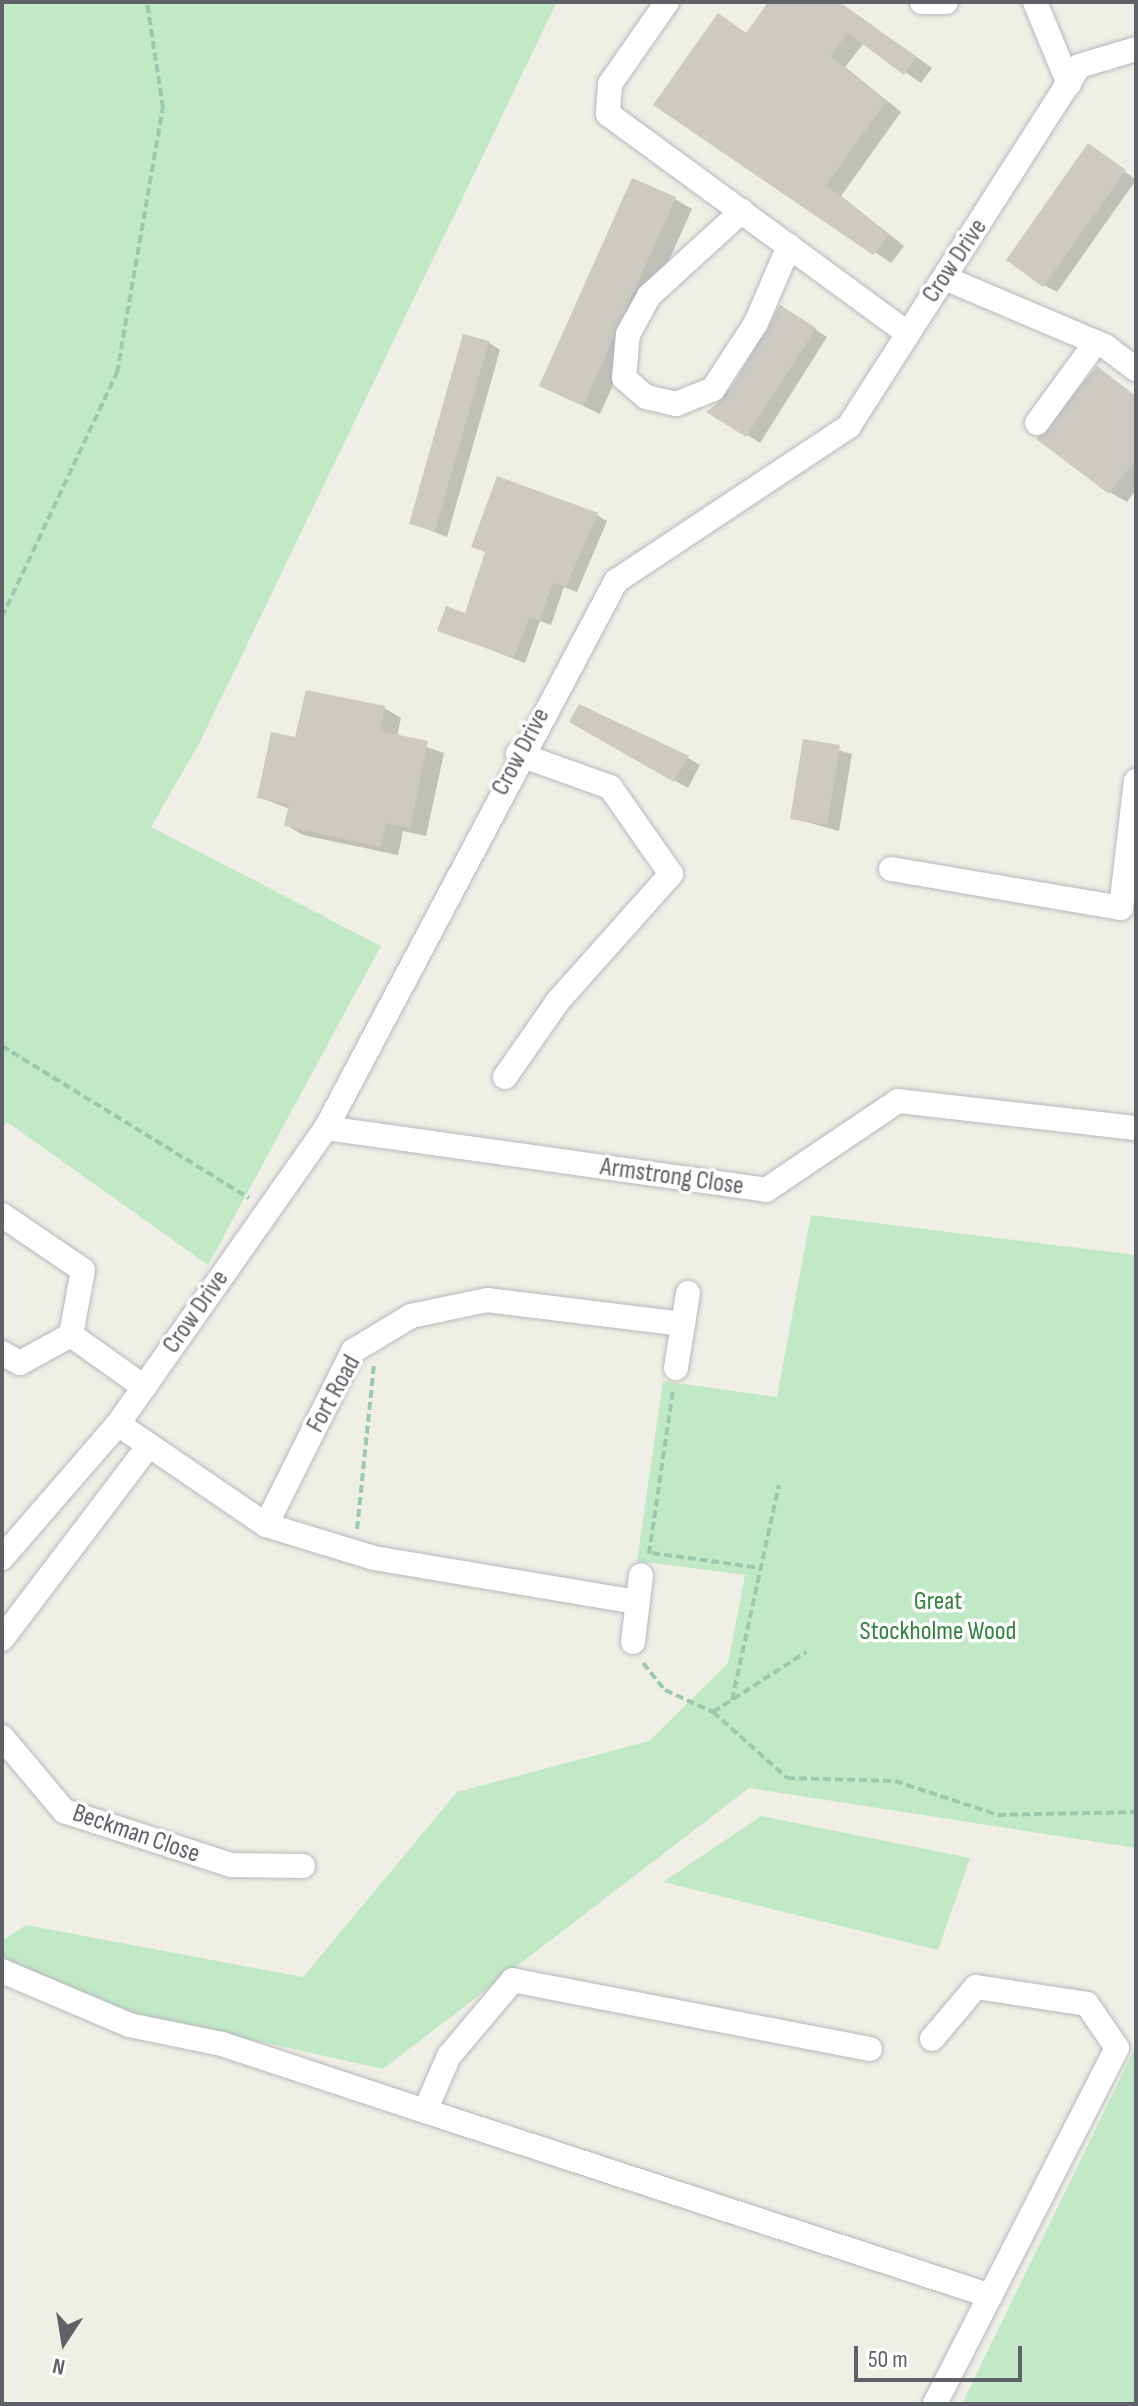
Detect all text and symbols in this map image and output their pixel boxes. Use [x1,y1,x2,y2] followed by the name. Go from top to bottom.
[916,213,994,309] street label: Crow Drive
[485,703,557,801] street label: Crow Drive
[598,1151,746,1203] street label: Armstrong Close
[156,1264,236,1360] street label: Crow Drive
[300,1350,368,1438] street label: Fort Road
[860,1586,1016,1648] park label: Great Stockholme Wood
[68,1798,204,1870] street label: Beckman Close
[24,2302,104,2382] north arrow
[858,2330,1026,2380] scale bar
[868,2345,908,2374] text: 50 m
[50,2352,67,2380] text: N

